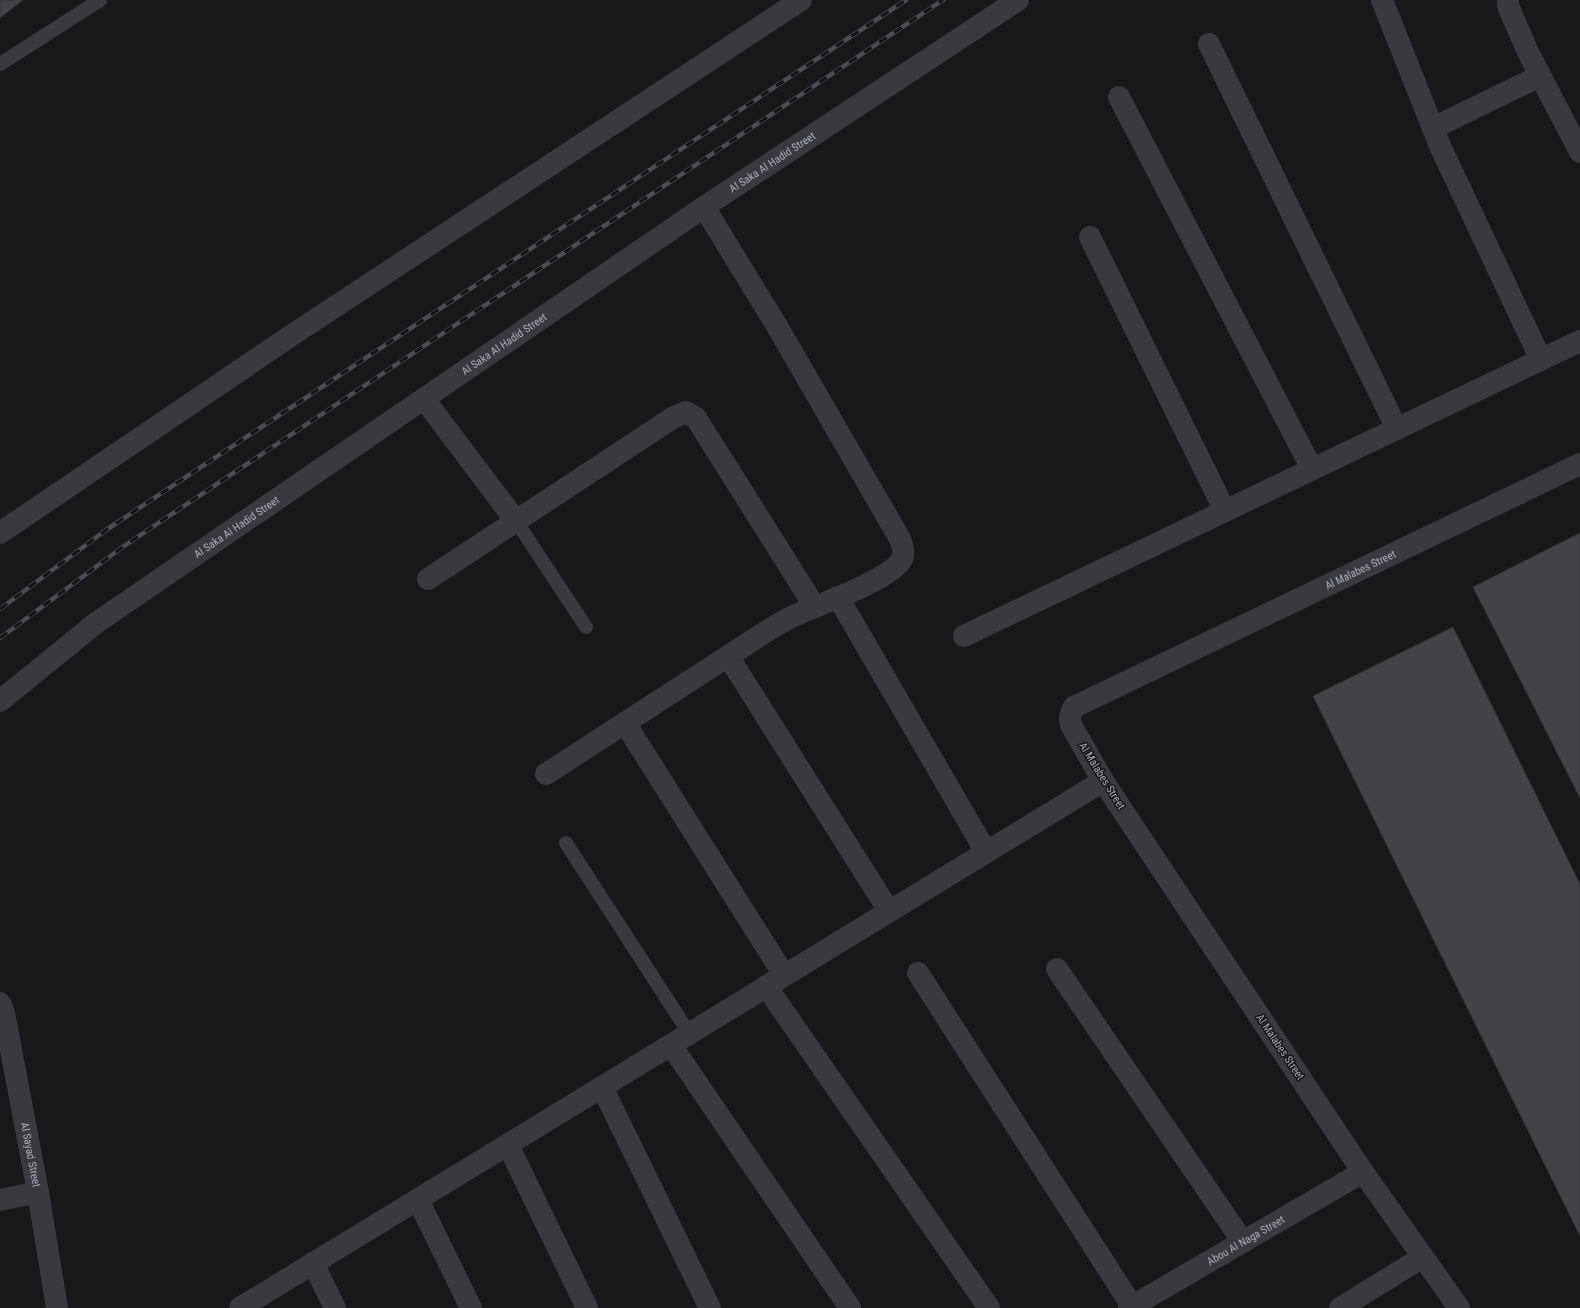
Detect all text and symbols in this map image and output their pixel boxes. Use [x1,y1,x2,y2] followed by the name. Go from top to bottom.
[727,129,818,195] street label: Al Saka Al Hadid Street
[459,310,549,378] street label: Al Saka Al Hadid Street
[191,493,282,561] street label: Al Saka Al Hadid Street
[1323,547,1398,592] street label: Al Malabes Street
[1076,740,1128,812] street label: Al Malabes Street
[1253,1012,1307,1082] street label: Al Malabes Street
[18,1121,43,1188] street label: Al Sayad Street
[1205,1212,1287,1268] street label: Abou Al Naga Street

